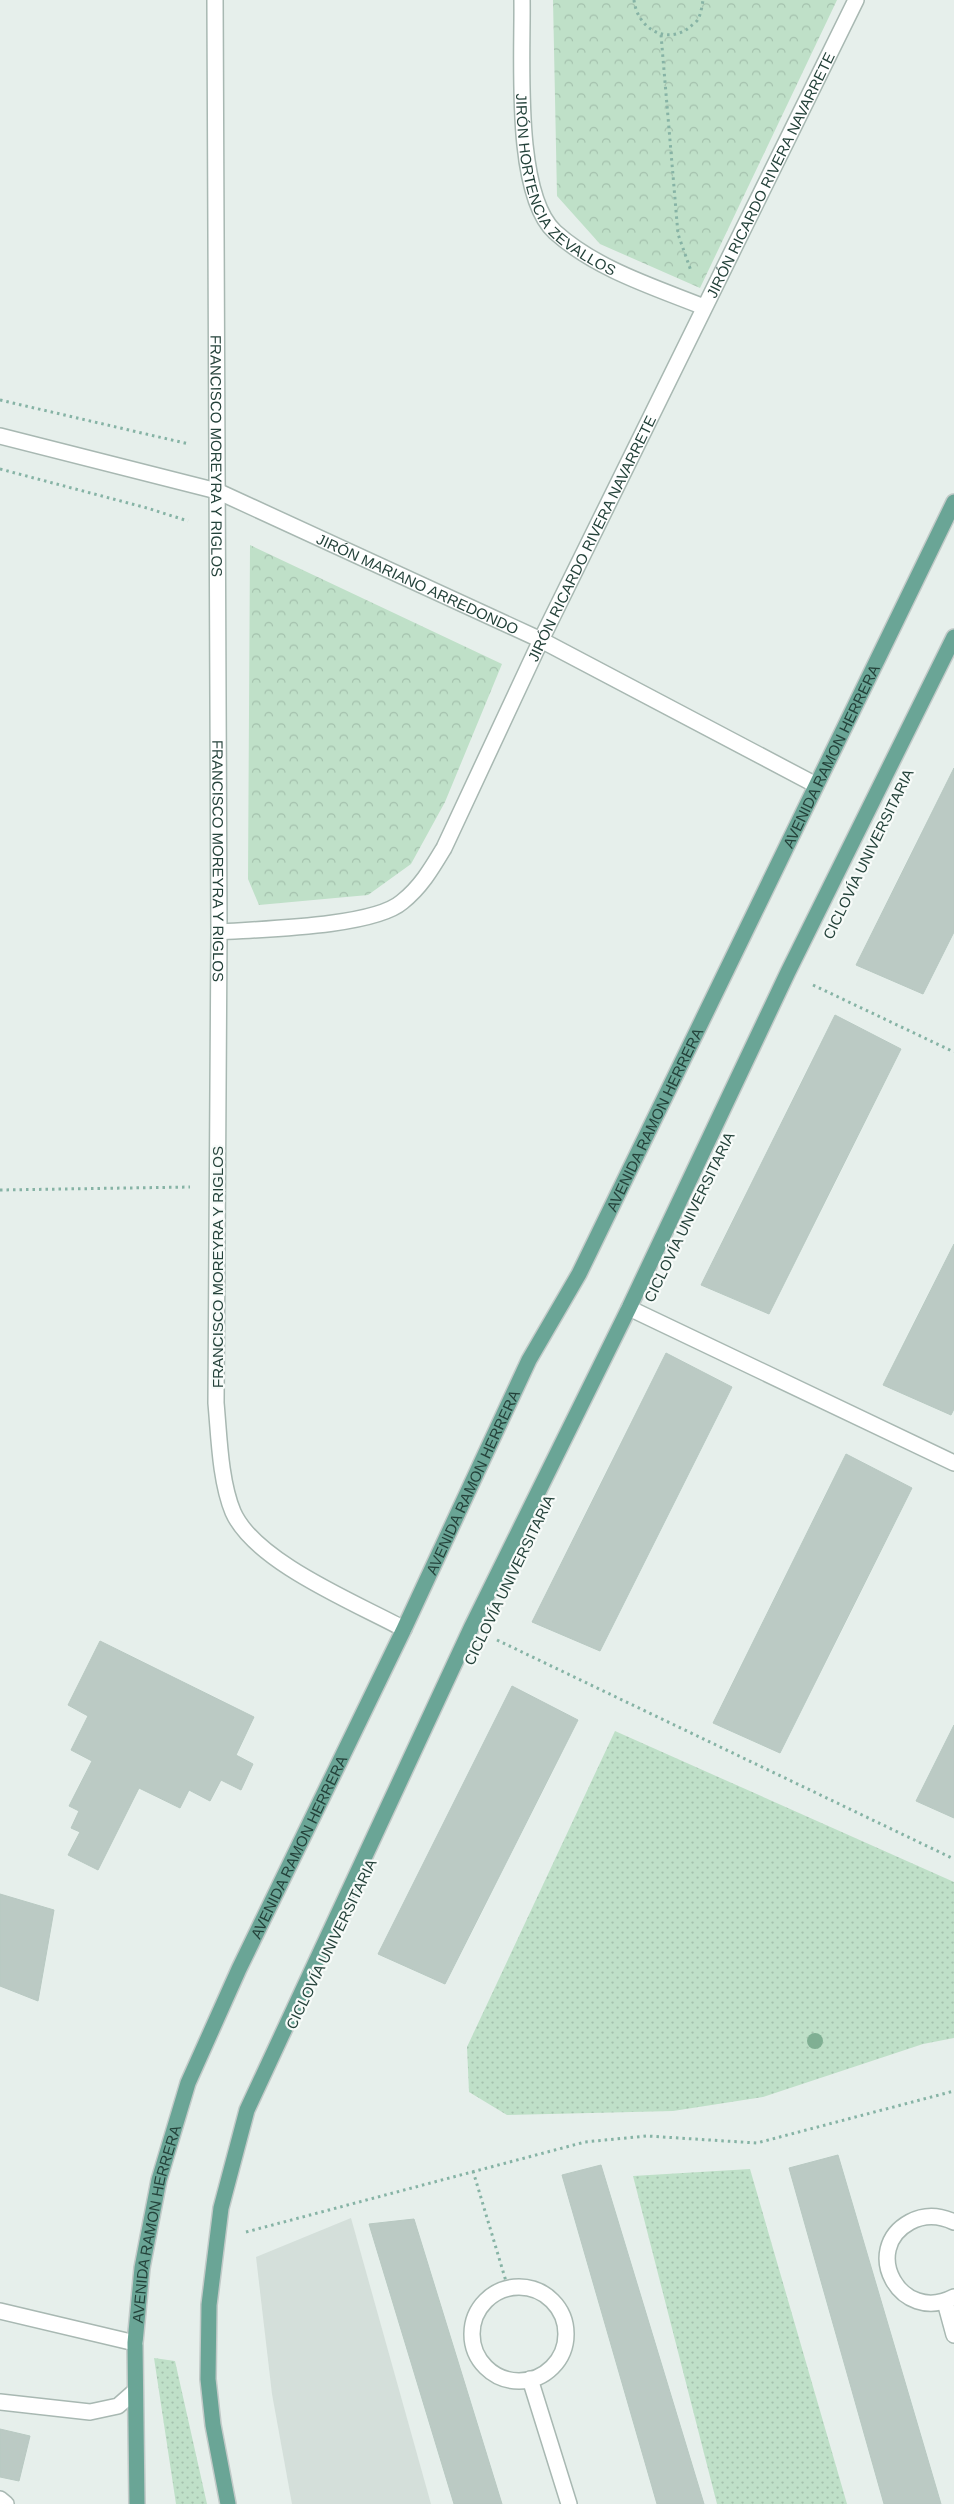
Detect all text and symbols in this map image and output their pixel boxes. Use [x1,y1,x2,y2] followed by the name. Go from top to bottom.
[702,49,838,300] street label: JIRÓN RICARDO RIVERA NAVARRETE
[513,93,619,278] street label: JIRÓN HORTENCIA ZEVALLOS
[208,335,226,577] street label: FRANCISCO MOREYRA Y RIGLOS
[524,413,659,664] street label: JIRÓN RICARDO RIVERA NAVARRETE
[314,530,521,637] street label: JIRÓN MARIANO ARREDONDO
[779,662,882,850] street label: AVENIDA RAMON HERRERA
[210,740,228,982] street label: FRANCISCO MOREYRA Y RIGLOS
[819,766,917,942] street label: CICLOVÍA UNIVERSITARIA
[602,1025,706,1214] street label: AVENIDA RAMON HERRERA
[640,1129,738,1305] street label: CICLOVÍA UNIVERSITARIA
[209,1146,226,1388] street label: FRANCISCO MOREYRA Y RIGLOS
[422,1387,522,1577] street label: AVENIDA RAMON HERRERA
[460,1492,558,1668] street label: CICLOVÍA UNIVERSITARIA
[247,1752,350,1941] street label: AVENIDA RAMON HERRERA
[282,1856,380,2032] street label: CICLOVÍA UNIVERSITARIA
[128,2123,183,2324] street label: AVENIDA RAMON HERRERA

